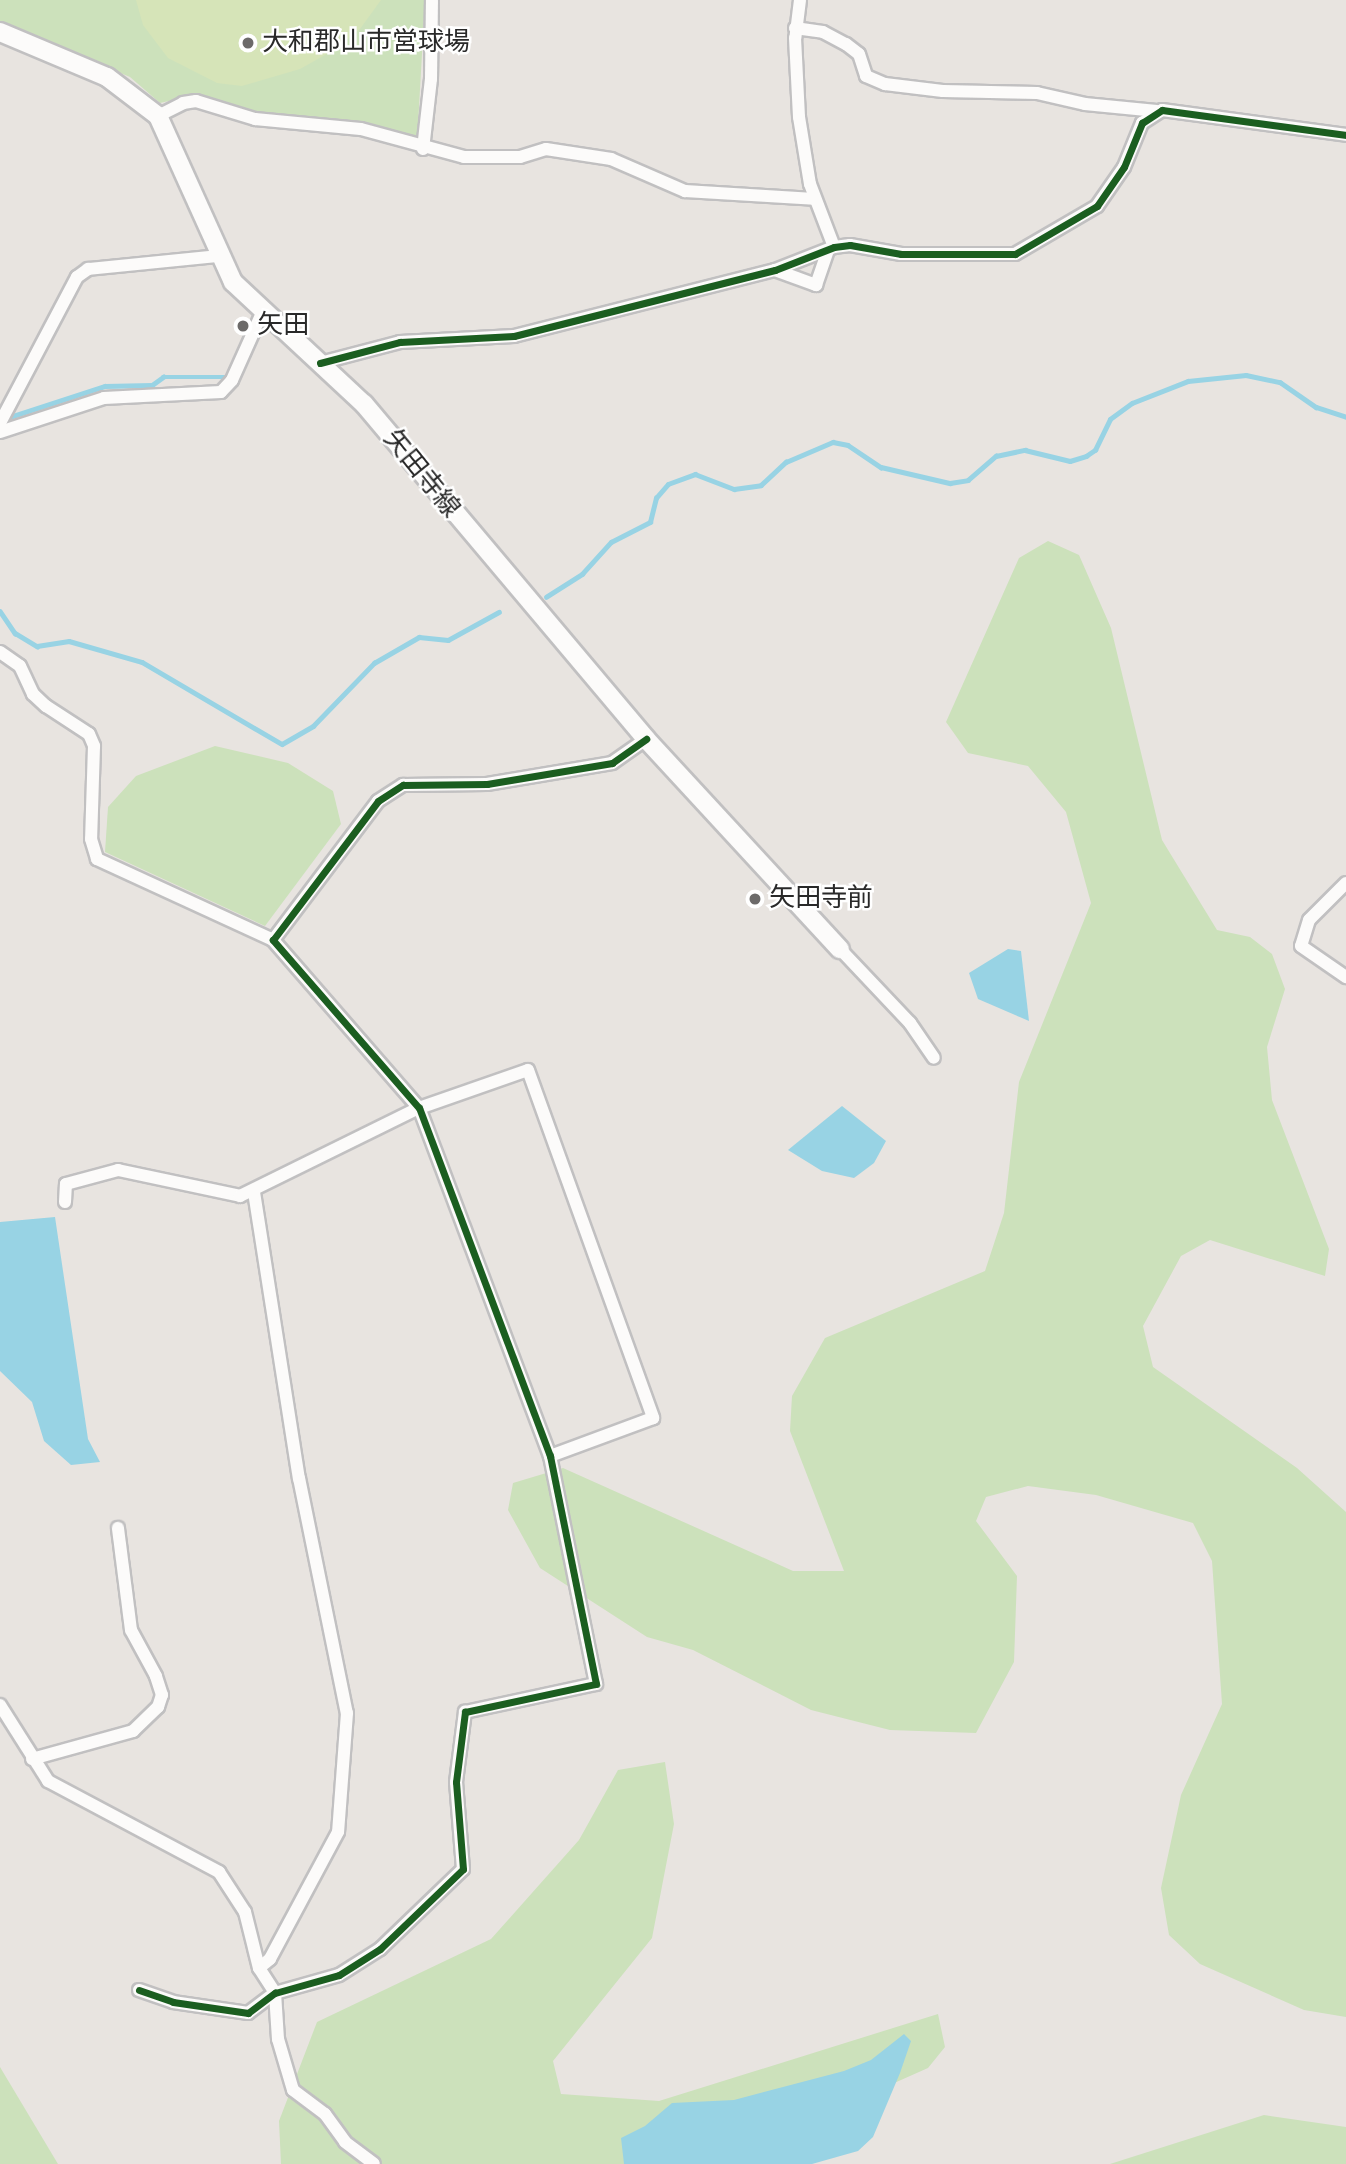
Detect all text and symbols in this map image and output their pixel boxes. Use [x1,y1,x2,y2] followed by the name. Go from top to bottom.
[262,27,470,59] place label: 大和郡山市営球場
[240,35,256,51] marker: 大和郡山市営球場
[257,310,309,342] place label: 矢田
[235,318,251,334] marker: 矢田
[376,424,466,524] street label: 矢田寺線
[769,883,873,915] place label: 矢田寺前
[747,891,763,907] marker: 矢田寺前

